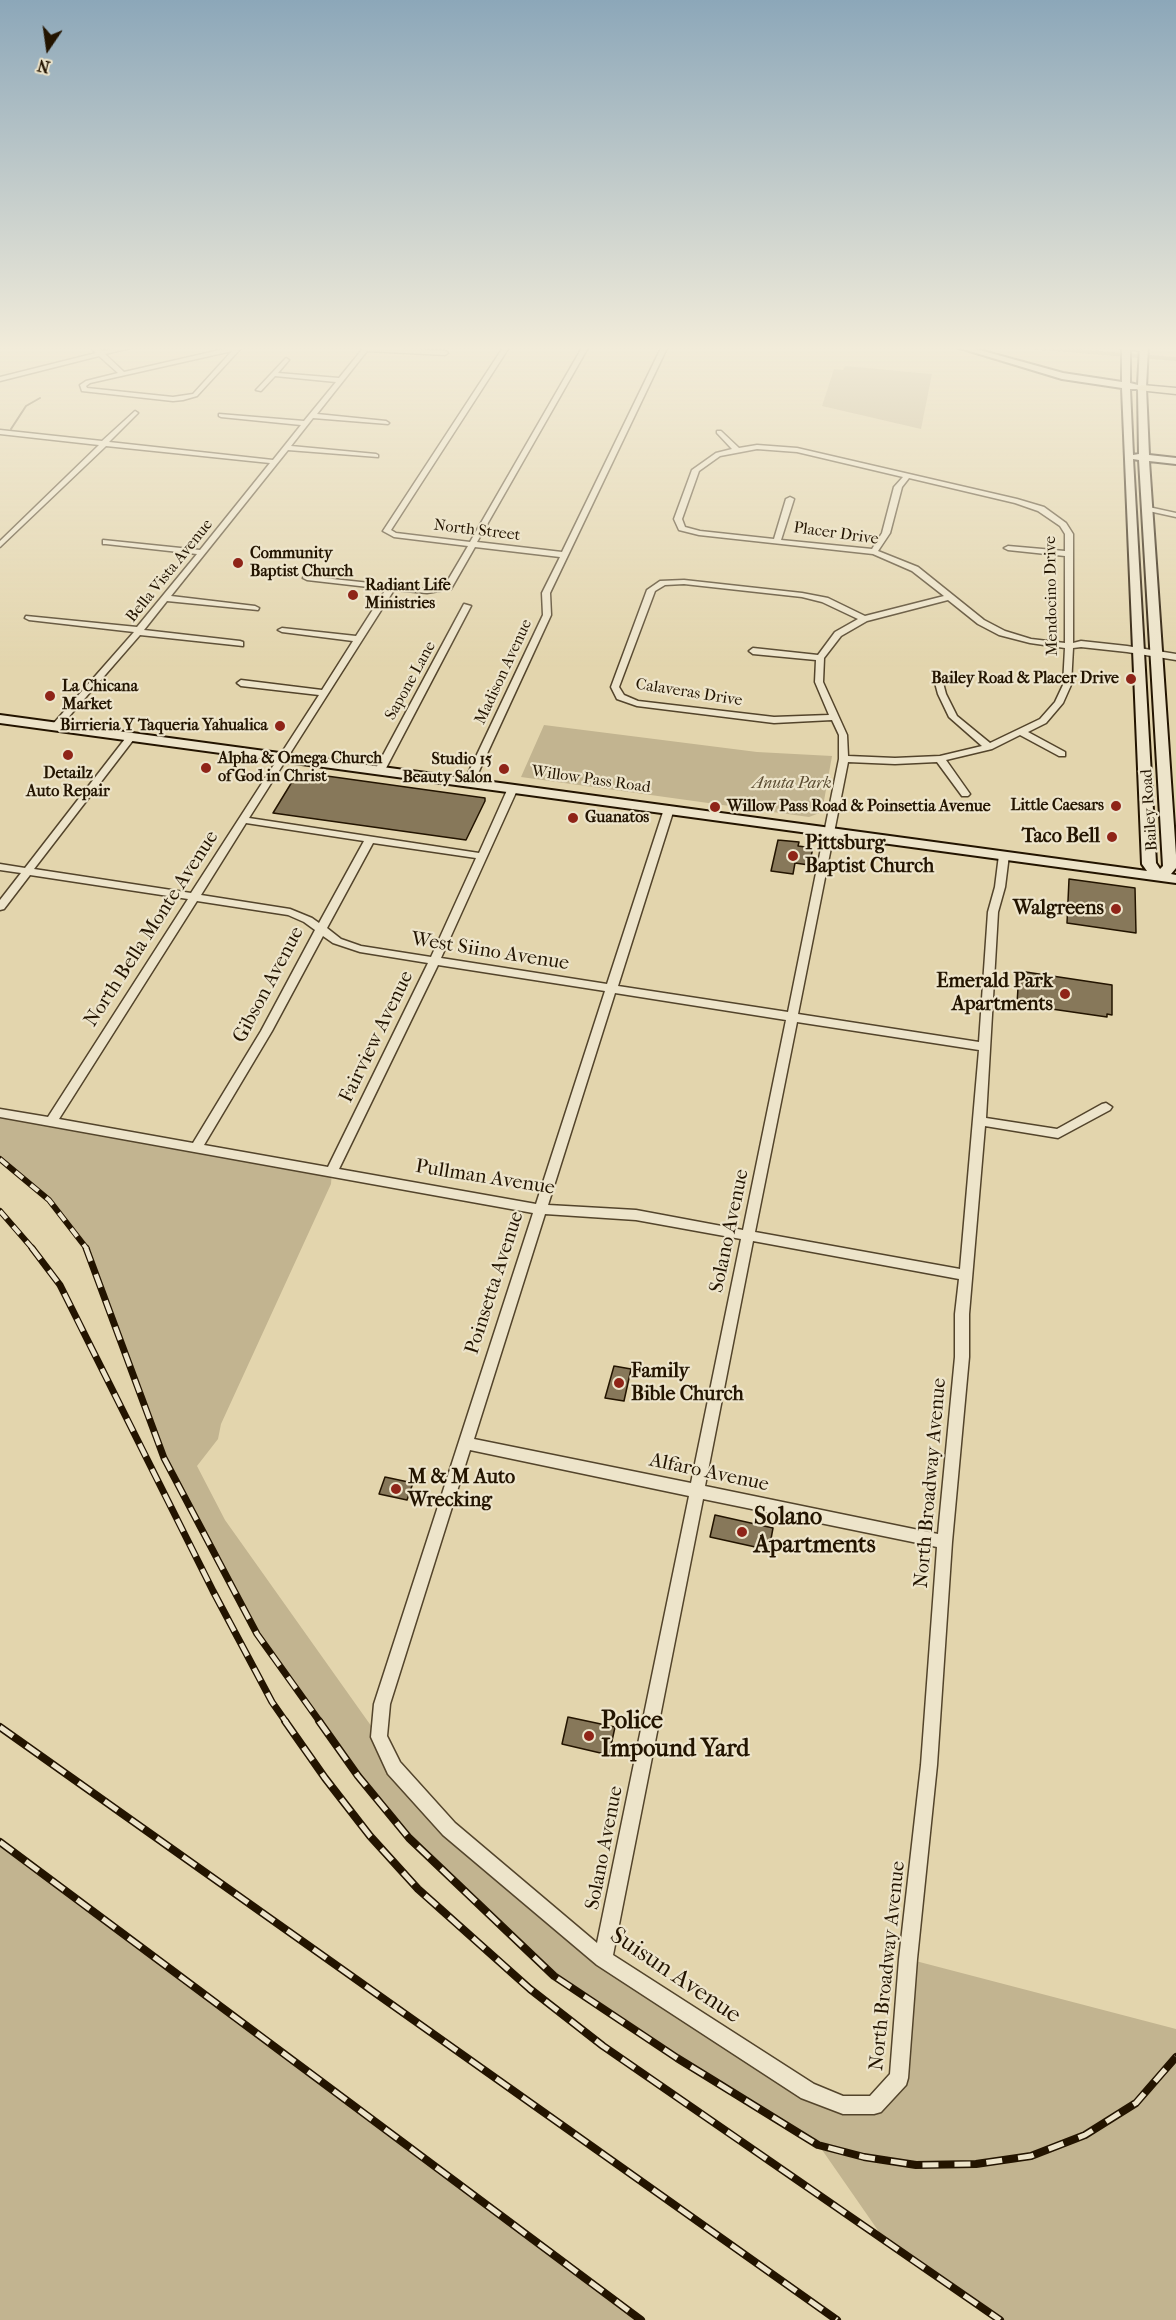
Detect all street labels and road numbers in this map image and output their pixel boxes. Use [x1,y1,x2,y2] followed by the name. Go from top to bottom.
[123,516,217,626] street label: Bella Vista Avenue
[433,516,521,546] street label: North Street
[792,519,880,549] street label: Placer Drive
[1041,536,1063,656] street label: Mendocino Drive
[471,616,537,728] street label: Madison Avenue
[381,638,441,724] street label: Sapone Lane
[634,675,744,711] street label: Calaveras Drive
[530,762,652,798] street label: Willow Pass Road
[1138,768,1162,852] street label: Bailey Road
[80,826,224,1032] street label: North Bella Monte Avenue
[228,923,310,1047] street label: Gibson Avenue
[409,928,571,976] street label: West Siino Avenue
[335,967,419,1107] street label: Fairview Avenue
[414,1155,556,1201] street label: Pullman Avenue
[705,1167,755,1295] street label: Solano Avenue
[461,1209,529,1357] street label: Poinsetta Avenue
[910,1377,952,1589] street label: North Broadway Avenue
[647,1449,771,1497] street label: Alfaro Avenue
[581,1784,629,1912] street label: Solano Avenue
[865,1860,911,2072] street label: North Broadway Avenue
[604,1922,746,2030] street label: Suisun Avenue

